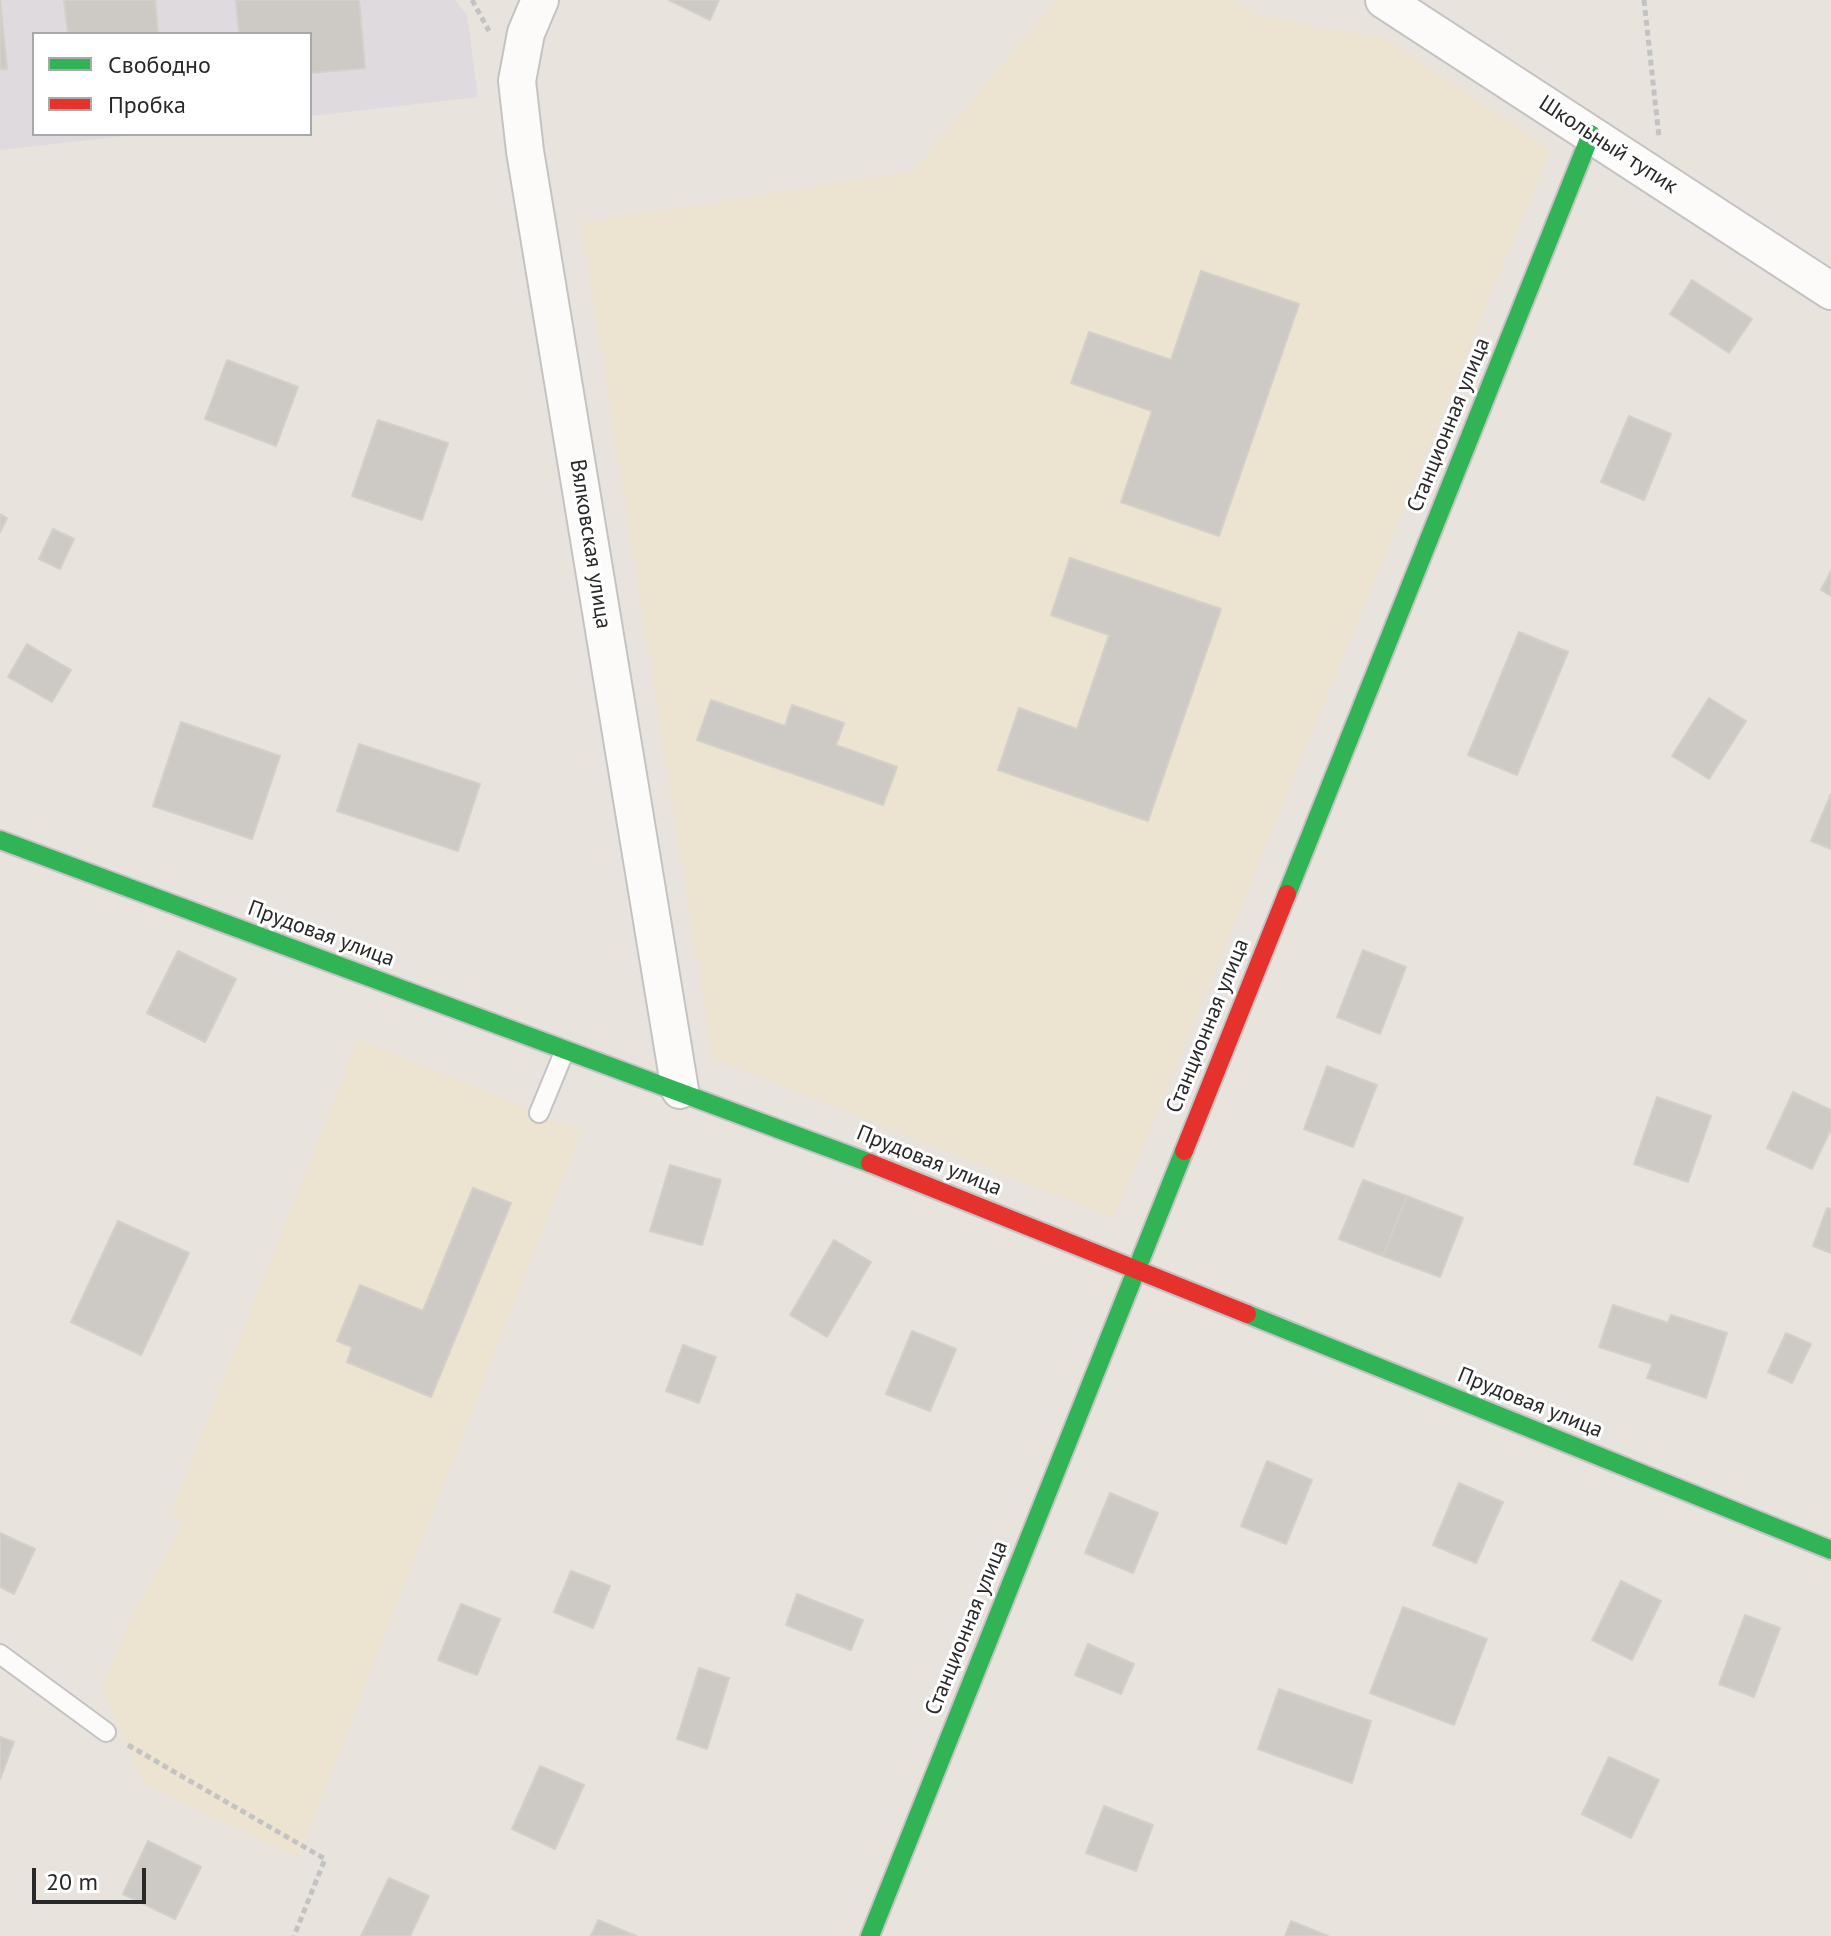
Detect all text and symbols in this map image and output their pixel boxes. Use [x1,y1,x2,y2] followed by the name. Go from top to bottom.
[32,32,312,136] legend
[108,49,211,80] text: Свободно
[108,89,186,120] text: Пробка
[1534,90,1682,200] street label: Школьный тупик
[1402,334,1496,516] street label: Станционная улица
[564,457,616,631] street label: Вялковская улица
[244,895,398,973] street label: Прудовая улица
[1161,935,1255,1117] street label: Станционная улица
[853,1120,1005,1202] street label: Прудовая улица
[1454,1362,1606,1444] street label: Прудовая улица
[920,1537,1014,1719] street label: Станционная улица
[36,1852,150,1902] scale bar
[46,1866,98,1897] text: 20 m

